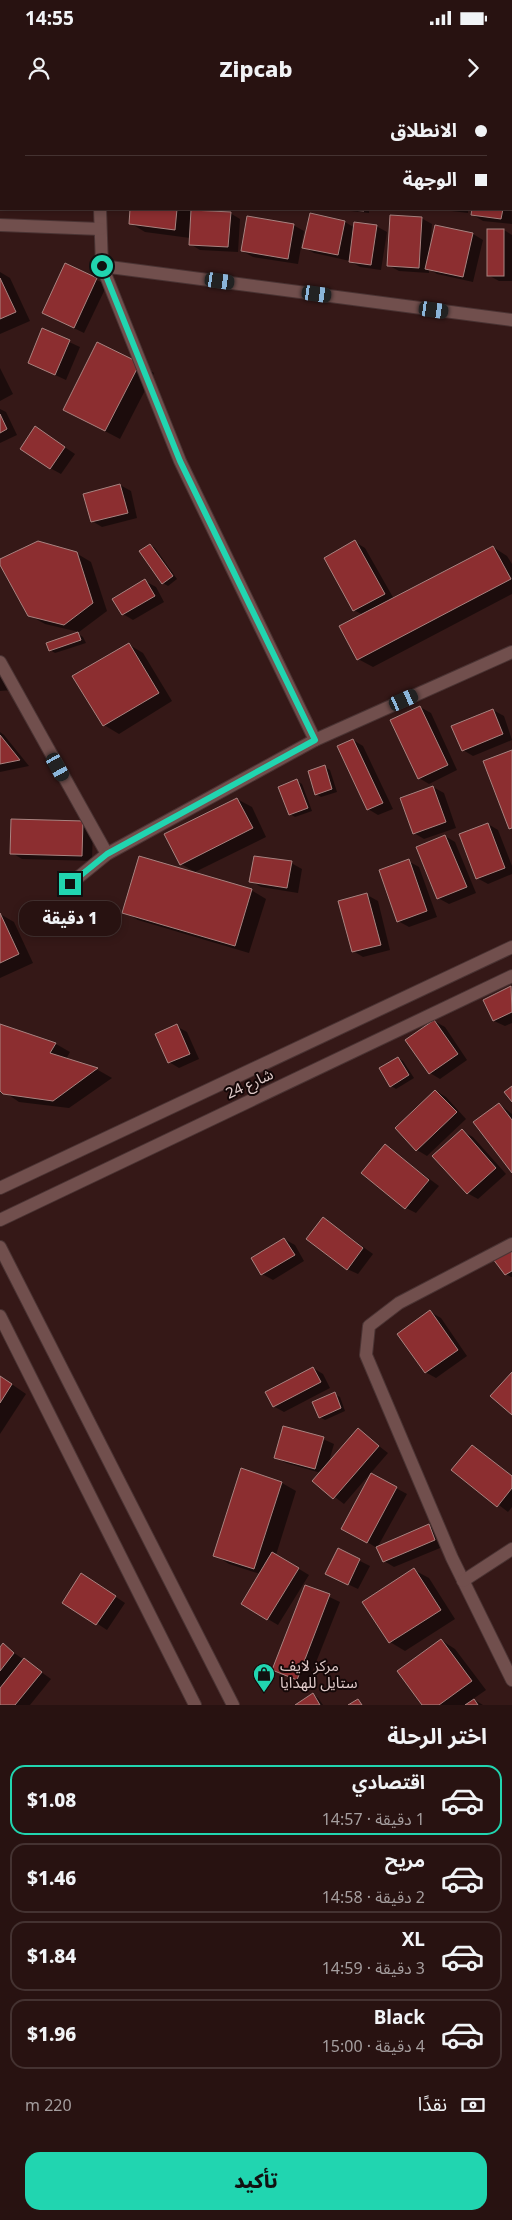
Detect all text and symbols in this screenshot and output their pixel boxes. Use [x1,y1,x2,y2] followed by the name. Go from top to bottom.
[25,5,74,31] text: 14:55
[220,53,292,83] text: Zipcab
[25,54,53,82] icon: person
[459,54,487,82] icon: forward
[391,117,457,143] text: الانطلاق
[403,166,457,192] text: الوجهة
[91,255,113,277] route start
[204,271,235,291] car
[301,284,332,304] car
[418,300,449,320] car
[387,687,420,713] car
[44,750,71,784] car
[59,873,81,895] route end
[19,902,121,936] callout: 1 دقيقة
[42,907,98,929] text: 1 دقيقة
[222,1063,278,1105] street label: شارع 24
[280,1655,358,1692] place label: مركز لايف ستايل للهدايا
[252,1662,276,1693] shop icon: مركز لايف ستايل للهدايا
[387,1720,487,1750] text: اختر الرحلة
[352,1769,425,1795] text: اقتصادي
[440,1778,485,1823] icon: car
[27,1787,76,1813] text: $1.08
[322,1808,425,1830] text: 1 دقيقة · 14:57
[385,1847,425,1873] text: مريح
[440,1856,485,1901] icon: car
[27,1865,76,1891] text: $1.46
[322,1886,425,1908] text: 2 دقيقة · 14:58
[402,1926,425,1952] text: XL
[440,1934,485,1979] icon: car
[27,1943,76,1969] text: $1.84
[322,1957,425,1979] text: 3 دقيقة · 14:59
[374,2004,425,2030] text: Black
[440,2012,485,2057] icon: car
[27,2021,76,2047] text: $1.96
[322,2035,425,2057] text: 4 دقيقة · 15:00
[418,2091,447,2117] text: نقدًا
[459,2091,487,2119] icon: cash
[25,2094,72,2116] text: 220 m
[25,2152,487,2210] button: تأكيد

